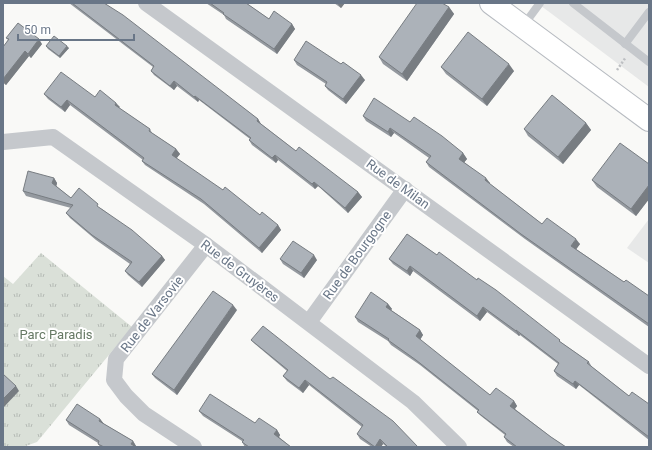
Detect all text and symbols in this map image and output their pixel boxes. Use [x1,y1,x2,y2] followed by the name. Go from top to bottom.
[18,16,134,42] scale bar
[24,23,51,37] text: 50 m
[363,156,433,212] street label: Rue de Milan
[320,208,394,302] street label: Rue de Bourgogne
[198,237,282,305] street label: Rue de Gruyères
[118,273,186,355] street label: Rue de Varsovie
[19,327,93,342] park label: Parc Paradis

